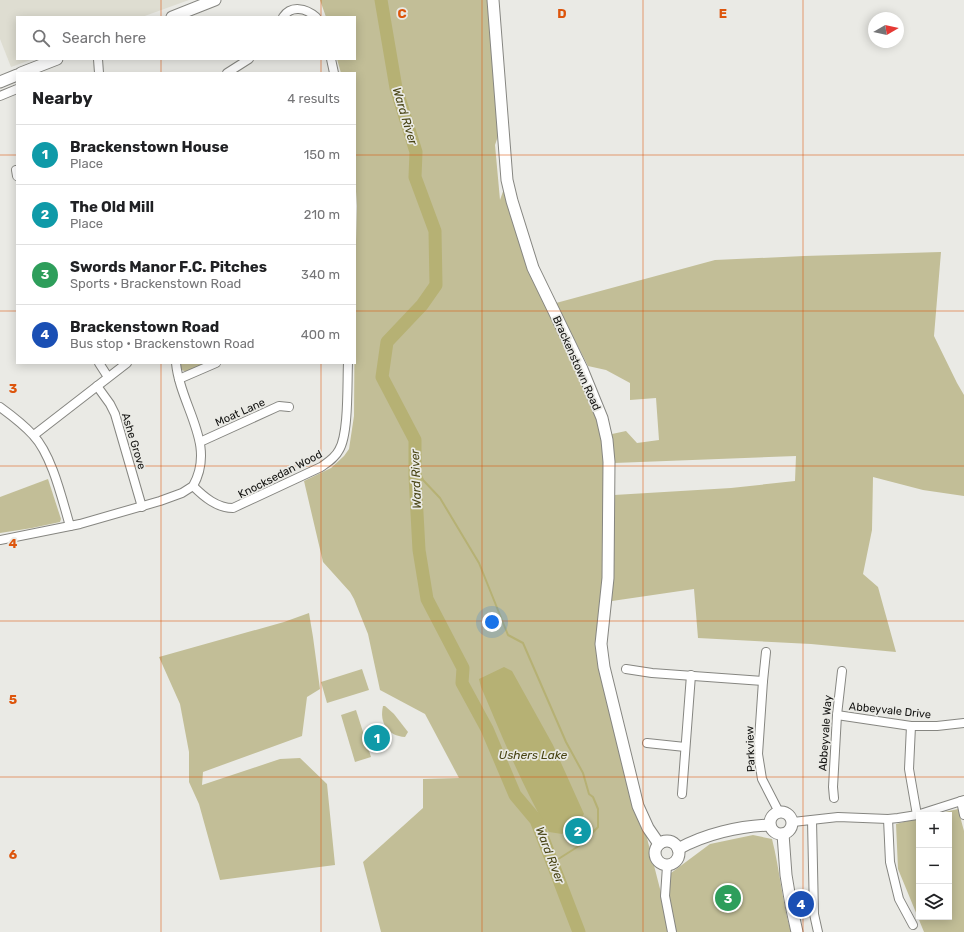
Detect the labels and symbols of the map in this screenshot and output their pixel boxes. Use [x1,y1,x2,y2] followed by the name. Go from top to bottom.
[397,6,407,21] text: C
[557,6,567,21] text: D
[719,6,727,21] text: E
[868,12,904,48] north arrow
[390,85,421,147] water label: Ward River
[550,314,603,413] street label: Brackenstown Road
[9,381,18,396] text: 3
[213,396,267,429] street label: Moat Lane
[119,411,148,471] street label: Ashe Grove
[236,448,324,501] street label: Knocksedan Wood
[408,449,424,509] water label: Ward River
[9,536,18,551] text: 4
[482,612,502,632] your location
[9,692,17,707] text: 5
[816,694,835,772] street label: Abbeyvale Way
[848,700,932,721] street label: Abbeyvale Drive
[364,723,390,753] pin: 1
[743,725,758,772] street label: Parkview
[499,748,568,762] water label: Ushers Lake
[565,816,591,846] pin: 2
[533,825,567,886] water label: Ward River
[9,847,18,862] text: 6
[715,883,741,913] pin: 3
[788,889,814,919] pin: 4

